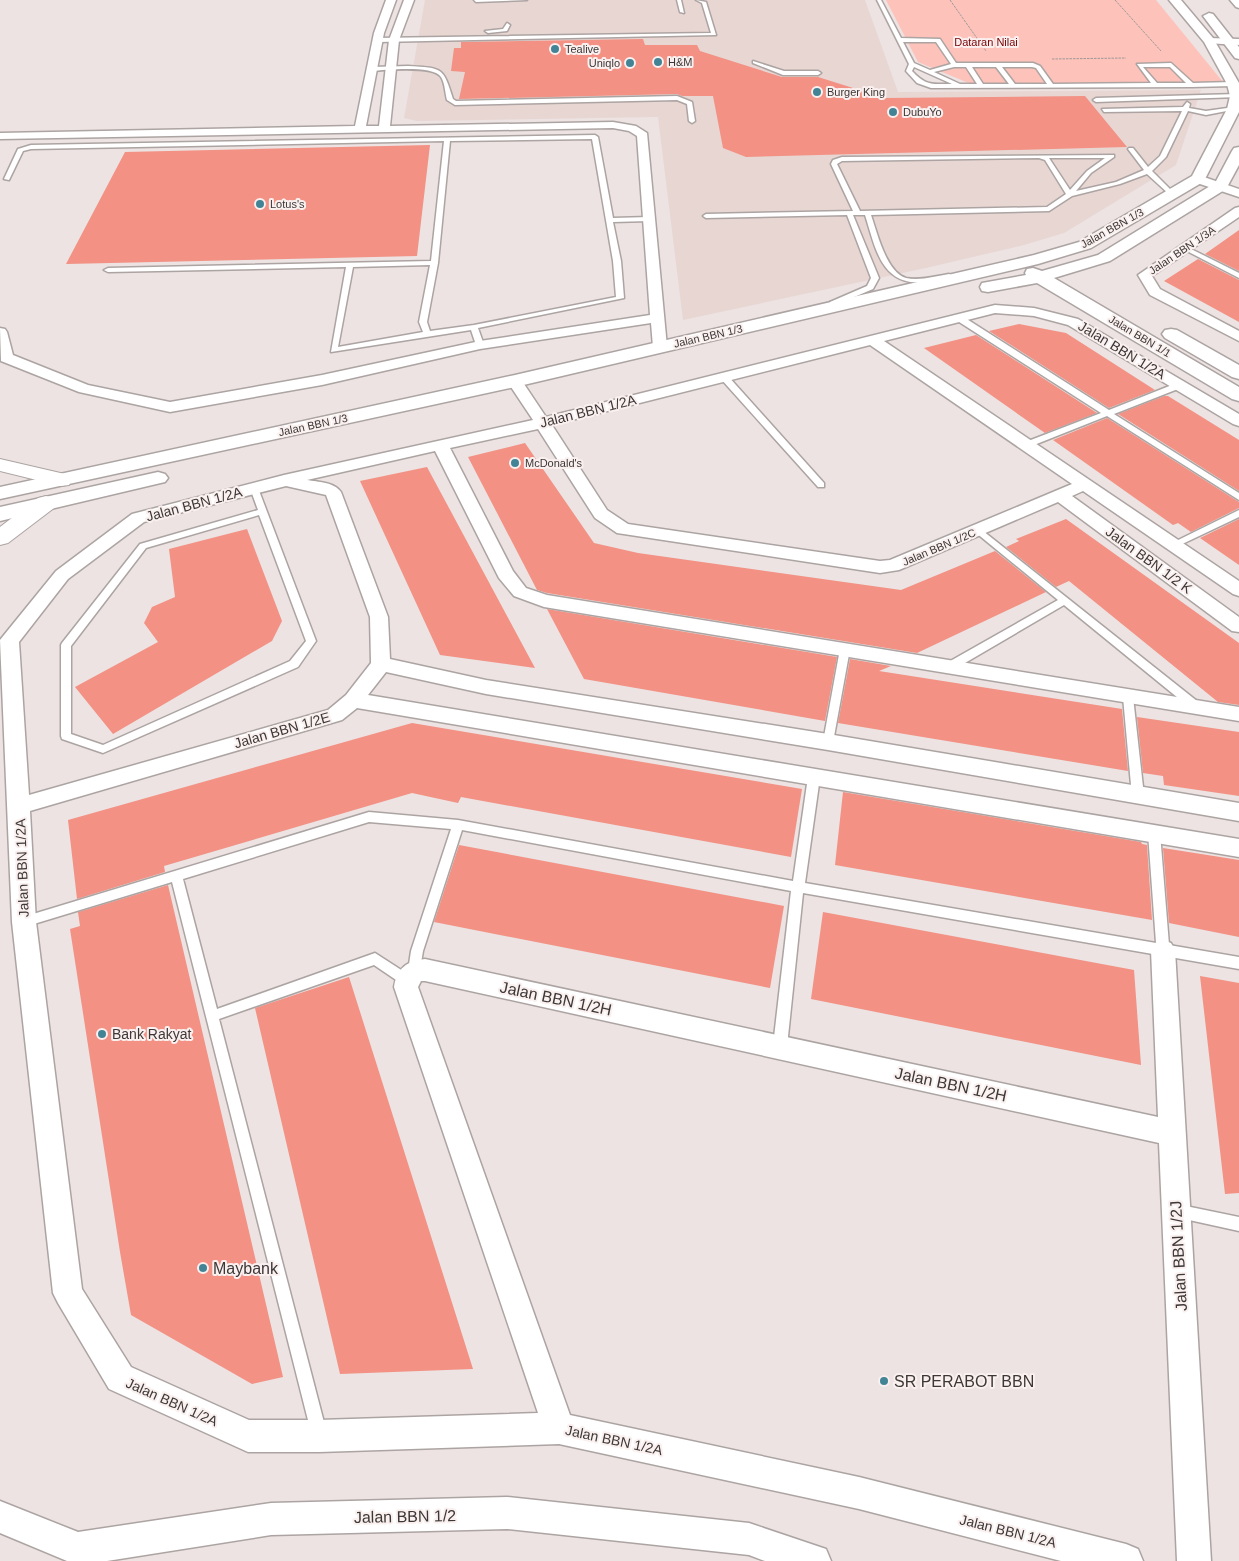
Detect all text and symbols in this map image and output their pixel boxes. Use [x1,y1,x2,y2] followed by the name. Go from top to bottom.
[954,36,1018,48] park label: Dataran Nilai
[549,43,561,55] marker: Tealive
[565,43,599,55] place label: Tealive
[652,56,664,68] marker: H&M
[668,56,692,68] place label: H&M
[589,57,620,69] place label: Uniqlo
[624,57,636,69] marker: Uniqlo
[811,86,823,98] marker: Burger King
[827,86,885,98] place label: Burger King
[887,106,899,118] marker: DubuYo
[903,106,942,118] place label: DubuYo
[254,198,266,210] marker: Lotus's
[270,198,305,210] place label: Lotus's
[1078,206,1146,250] street label: Jalan BBN 1/3
[1146,223,1218,277] street label: Jalan BBN 1/3A
[1107,313,1173,359] street label: Jalan BBN 1/1
[1076,318,1169,383] street label: Jalan BBN 1/2A
[672,322,744,350] street label: Jalan BBN 1/3
[538,391,639,431] street label: Jalan BBN 1/2A
[277,412,349,438] street label: Jalan BBN 1/3
[509,457,521,469] marker: McDonald's
[525,457,583,469] place label: McDonald's
[144,483,244,525] street label: Jalan BBN 1/2A
[1103,523,1196,597] street label: Jalan BBN 1/2 K
[901,526,977,568] street label: Jalan BBN 1/2C
[232,709,332,751] street label: Jalan BBN 1/2E
[12,818,32,918] street label: Jalan BBN 1/2A
[498,978,613,1019] street label: Jalan BBN 1/2H
[112,1026,191,1042] place label: Bank Rakyat
[96,1028,108,1040] marker: Bank Rakyat
[893,1064,1008,1105] street label: Jalan BBN 1/2H
[1167,1200,1190,1311] street label: Jalan BBN 1/2J
[213,1260,279,1277] place label: Maybank
[197,1262,209,1274] marker: Maybank
[894,1373,1034,1390] place label: SR PERABOT BBN
[124,1375,221,1430] street label: Jalan BBN 1/2A
[878,1375,890,1387] marker: SR PERABOT BBN
[564,1422,665,1458] street label: Jalan BBN 1/2A
[354,1507,456,1526] street label: Jalan BBN 1/2
[958,1511,1059,1551] street label: Jalan BBN 1/2A

